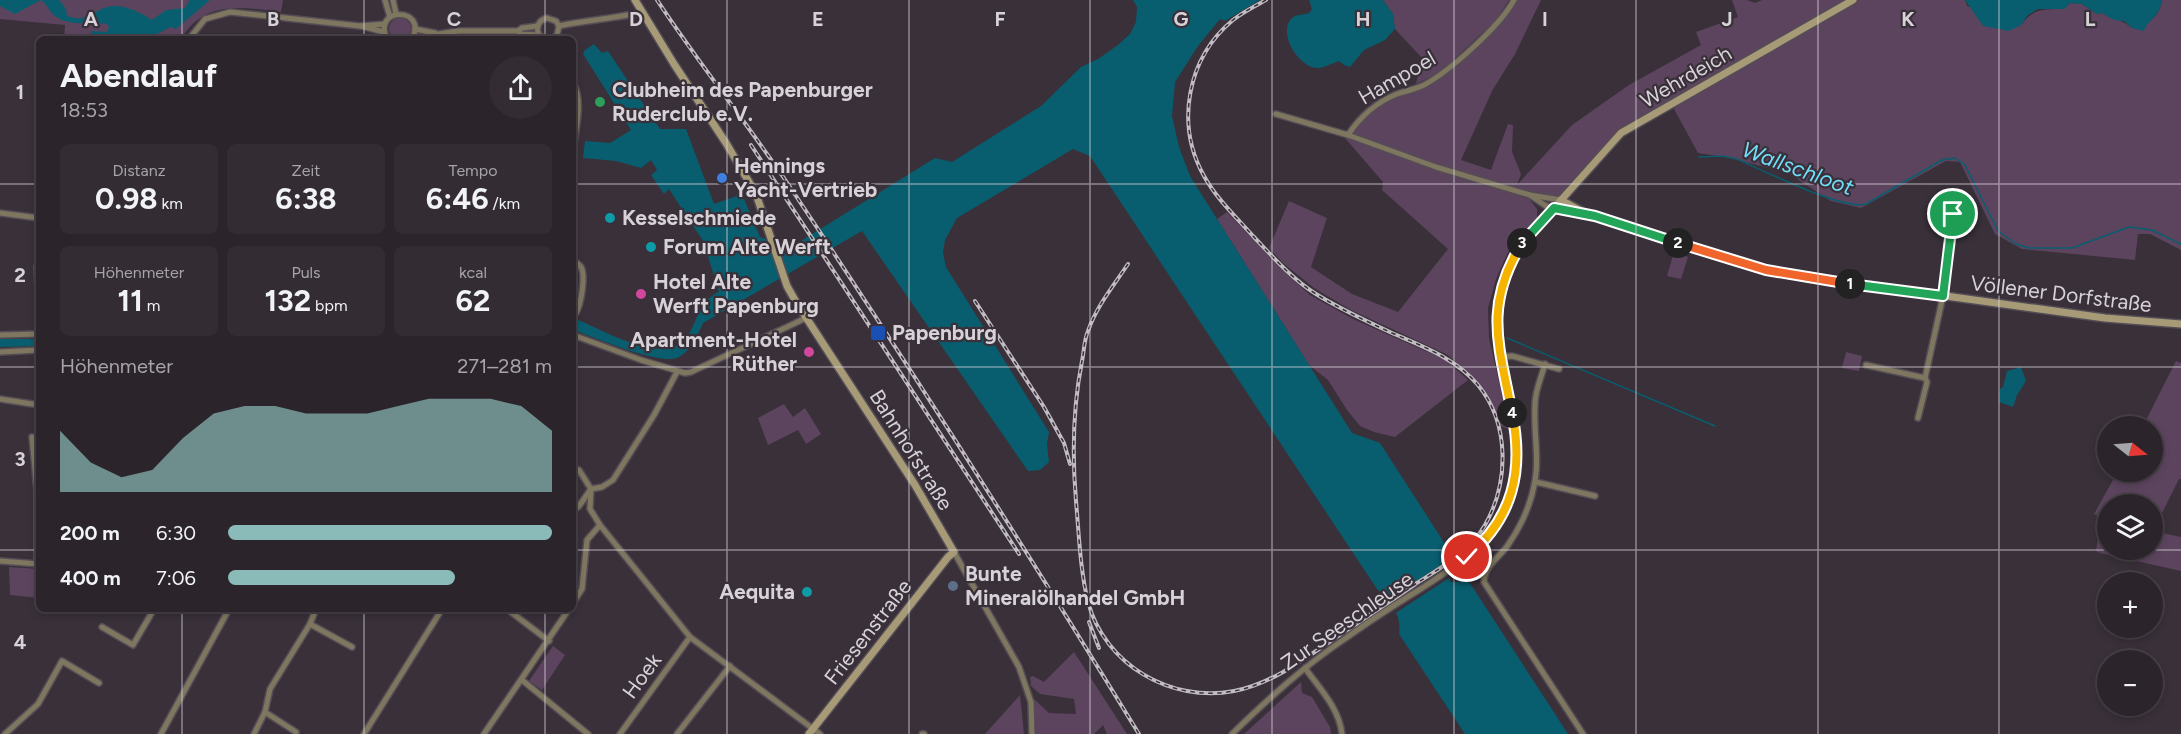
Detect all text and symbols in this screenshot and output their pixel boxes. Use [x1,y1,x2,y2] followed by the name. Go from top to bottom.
[84,7,99,31] text: A
[267,7,279,31] text: B
[447,7,461,31] text: C
[629,7,643,31] text: D
[812,7,824,31] text: E
[994,7,1006,31] text: F
[1174,7,1189,31] text: G
[1356,7,1371,31] text: H
[1542,7,1548,31] text: I
[1721,7,1733,31] text: J
[1901,7,1915,31] text: K
[2085,7,2096,31] text: L
[1636,40,1736,113] street label: Wehrdeich
[1354,45,1440,110] street label: Hampoel
[60,56,217,95] text: Abendlauf
[489,56,552,119] button: share
[612,77,873,126] place label: Clubheim des Papenburger Ruderclub e.V.
[16,80,24,104] text: 1
[593,95,607,109] marker: Clubheim des Papenburger Ruderclub e.V.
[60,98,108,122] text: 18:53
[1739,136,1858,201] water label: Wallschloot
[734,153,877,202] place label: Hennings Yacht-Vertrieb
[112,161,166,180] text: Distanz
[292,161,320,180] text: Zeit
[449,161,497,180] text: Tempo
[715,171,729,185] marker: Hennings Yacht-Vertrieb
[95,180,158,217] text: 0.98
[275,180,337,217] text: 6:38
[426,180,489,217] text: 6:46
[1927,188,1978,239] pin
[158,194,183,213] text: km
[489,194,520,213] text: /km
[1936,197,1969,230] icon: arrive
[622,205,777,230] place label: Kesselschmiede
[603,211,617,225] marker: Kesselschmiede
[1507,228,1537,258] pin: 3
[1663,228,1693,258] pin: 2
[1518,233,1526,252] text: 3
[1673,233,1683,252] text: 2
[663,234,831,259] place label: Forum Alte Werft
[644,240,658,254] marker: Forum Alte Werft
[14,263,26,287] text: 2
[94,263,184,282] text: Höhenmeter
[291,263,321,282] text: Puls
[459,263,487,282] text: kcal
[653,269,819,318] place label: Hotel Alte Werft Papenburg
[1835,269,1865,299] pin: 1
[1969,270,2153,317] street label: Völlener Dorfstraße
[1847,274,1853,293] text: 1
[118,282,143,319] text: 11
[264,282,311,319] text: 132
[456,282,490,319] text: 62
[634,287,648,301] marker: Hotel Alte Werft Papenburg
[143,296,160,315] text: m
[311,296,348,315] text: bpm
[892,320,997,345] place label: Papenburg
[869,324,887,342] marker: Papenburg
[630,327,797,376] place label: Apartment-Hotel Rüther
[802,345,816,359] marker: Apartment-Hotel Rüther
[60,354,173,378] text: Höhenmeter
[457,354,552,378] text: 271–281 m
[864,385,958,515] street label: Bahnhofstraße
[1497,398,1527,428] pin: 4
[1507,403,1517,422] text: 4
[2097,416,2163,482] north arrow
[2097,416,2163,716] map controls
[14,447,26,471] text: 3
[2097,494,2163,560] button: layers
[60,521,120,545] text: 200 m
[156,521,196,545] text: 6:30
[1441,531,1492,582] pin
[1450,540,1483,573] icon: check
[965,561,1185,610] place label: Bunte Mineralölhandel GmbH
[60,566,121,590] text: 400 m
[156,566,196,590] text: 7:06
[1276,566,1417,675] street label: Zur Seeschleuse
[2097,572,2163,638] button: +
[819,574,916,689] street label: Friesenstraße
[719,579,795,604] place label: Aequita
[946,579,960,593] marker: Bunte Mineralölhandel GmbH
[800,585,814,599] marker: Aequita
[14,630,27,654] text: 4
[617,648,667,703] street label: Hoek
[2097,650,2163,716] button: −

